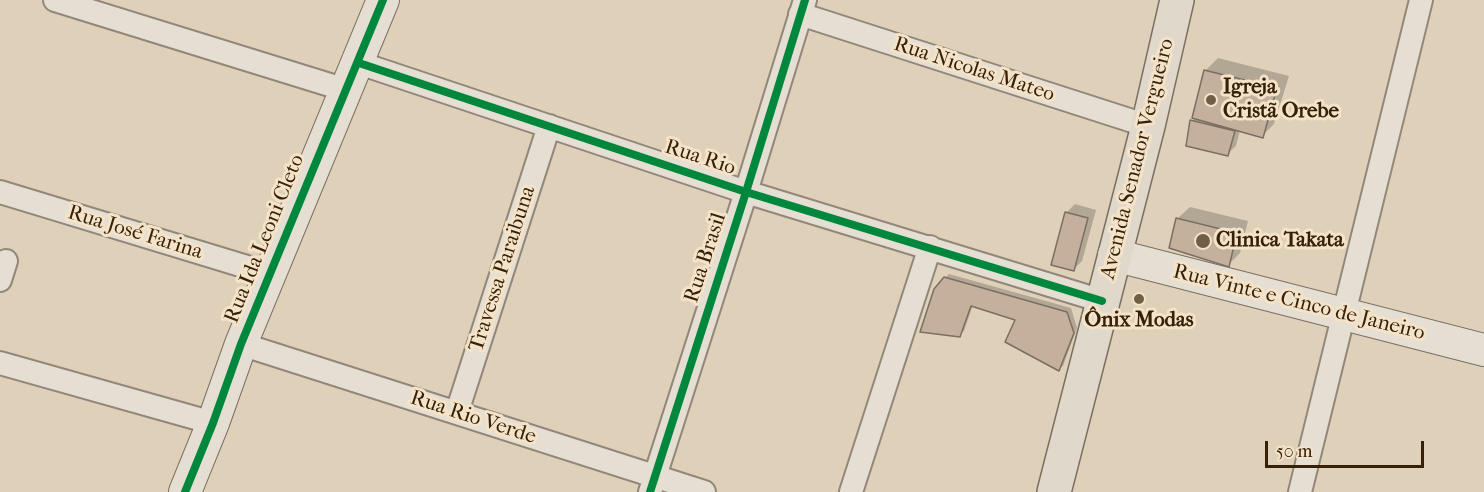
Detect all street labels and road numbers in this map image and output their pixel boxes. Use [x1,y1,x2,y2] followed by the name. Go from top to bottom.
[890,32,1058,108] street label: Rua Nicolas Mateo
[1096,36,1180,282] street label: Avenida Senador Vergueiro
[661,135,739,181] street label: Rua Rio
[220,151,310,327] street label: Rua Ida Leoni Cleto
[464,183,542,355] street label: Travessa Paraibuna
[65,201,205,265] street label: Rua José Farina
[680,210,732,306] street label: Rua Brasil
[1171,260,1427,346] street label: Rua Vinte e Cinco de Janeiro
[407,386,539,450] street label: Rua Rio Verde

